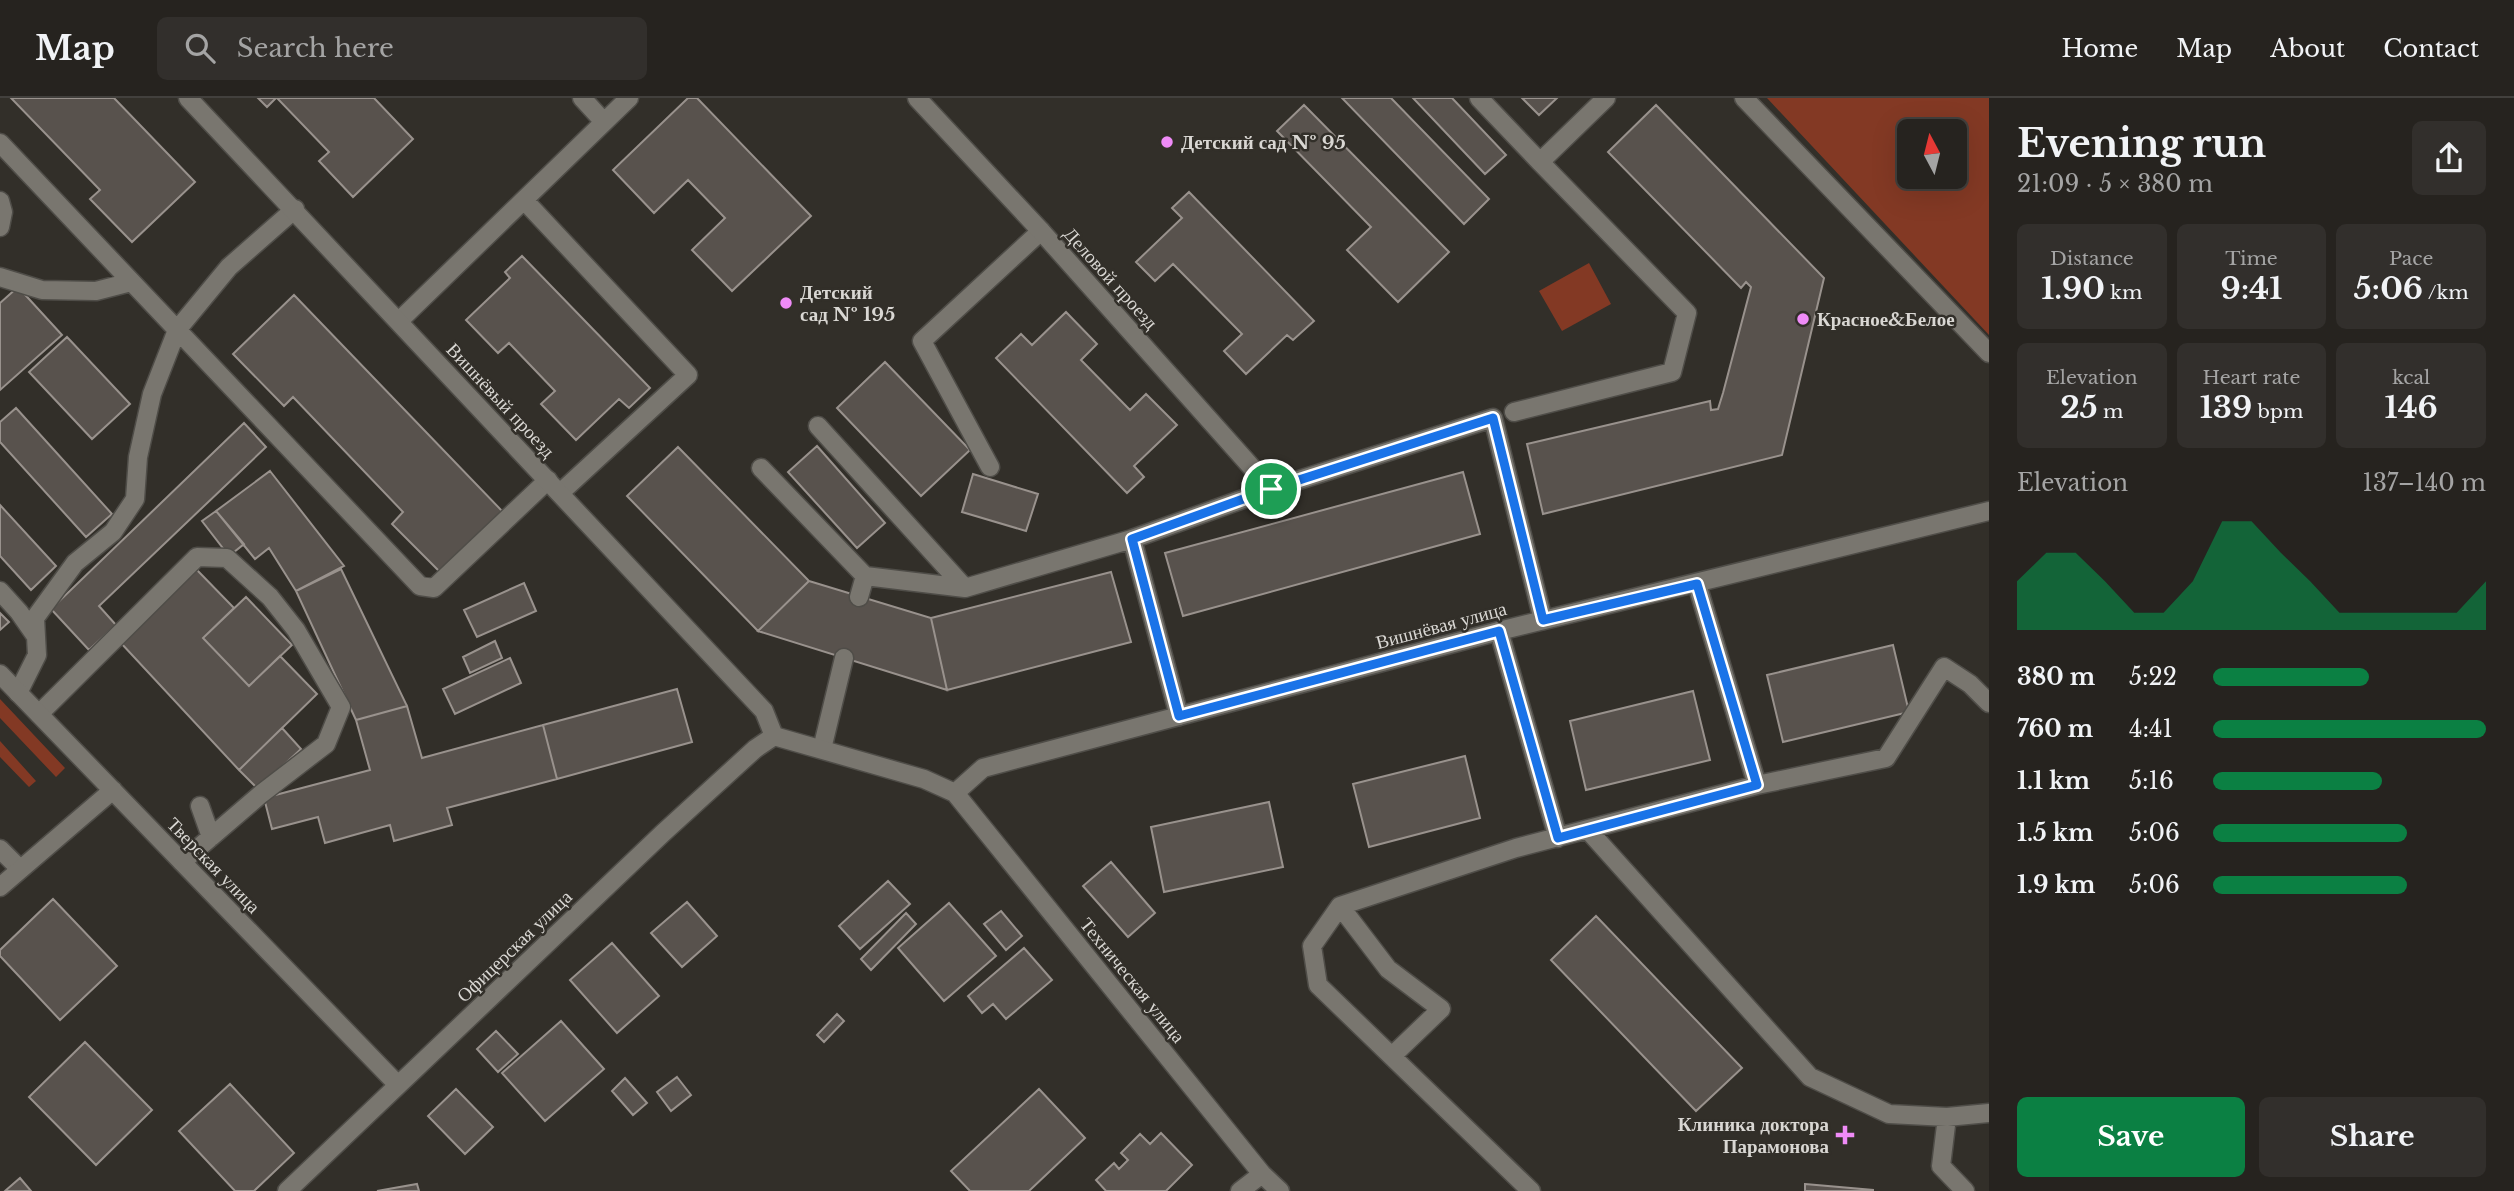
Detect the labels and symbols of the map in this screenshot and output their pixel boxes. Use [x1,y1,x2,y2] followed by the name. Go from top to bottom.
[1897,119,1967,189] north arrow
[1181,131,1346,154] place label: Детский сад № 95
[1159,134,1175,150] marker: Детский сад № 95
[1059,223,1163,334] street label: Деловой проезд
[800,281,895,326] place label: Детский сад № 195
[778,295,794,311] marker: Детский сад № 195
[1817,308,1955,331] place label: Красное&Белое
[1795,311,1811,327] marker: Красное&Белое
[442,338,560,463] street label: Вишнёвый проезд
[1241,459,1301,519] pin
[1373,597,1510,654] street label: Вишнёвая улица
[162,813,266,918] street label: Тверская улица
[452,885,577,1007] street label: Офицерская улица
[1075,913,1190,1048] street label: Техническая улица
[1678,1113,1829,1158] place label: Клиника доктора Парамонова
[1835,1125,1855,1145] marker: Клиника доктора Парамонова

